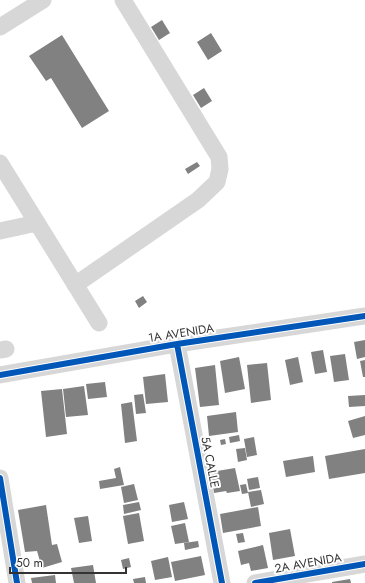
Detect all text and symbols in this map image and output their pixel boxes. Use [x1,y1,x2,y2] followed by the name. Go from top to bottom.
[147,319,215,347] street label: 1A AVENIDA
[196,435,224,489] street label: 5A CALLE
[273,548,343,578] street label: 2A AVENIDA
[10,549,126,575] scale bar
[16,554,43,572] text: 50 m

